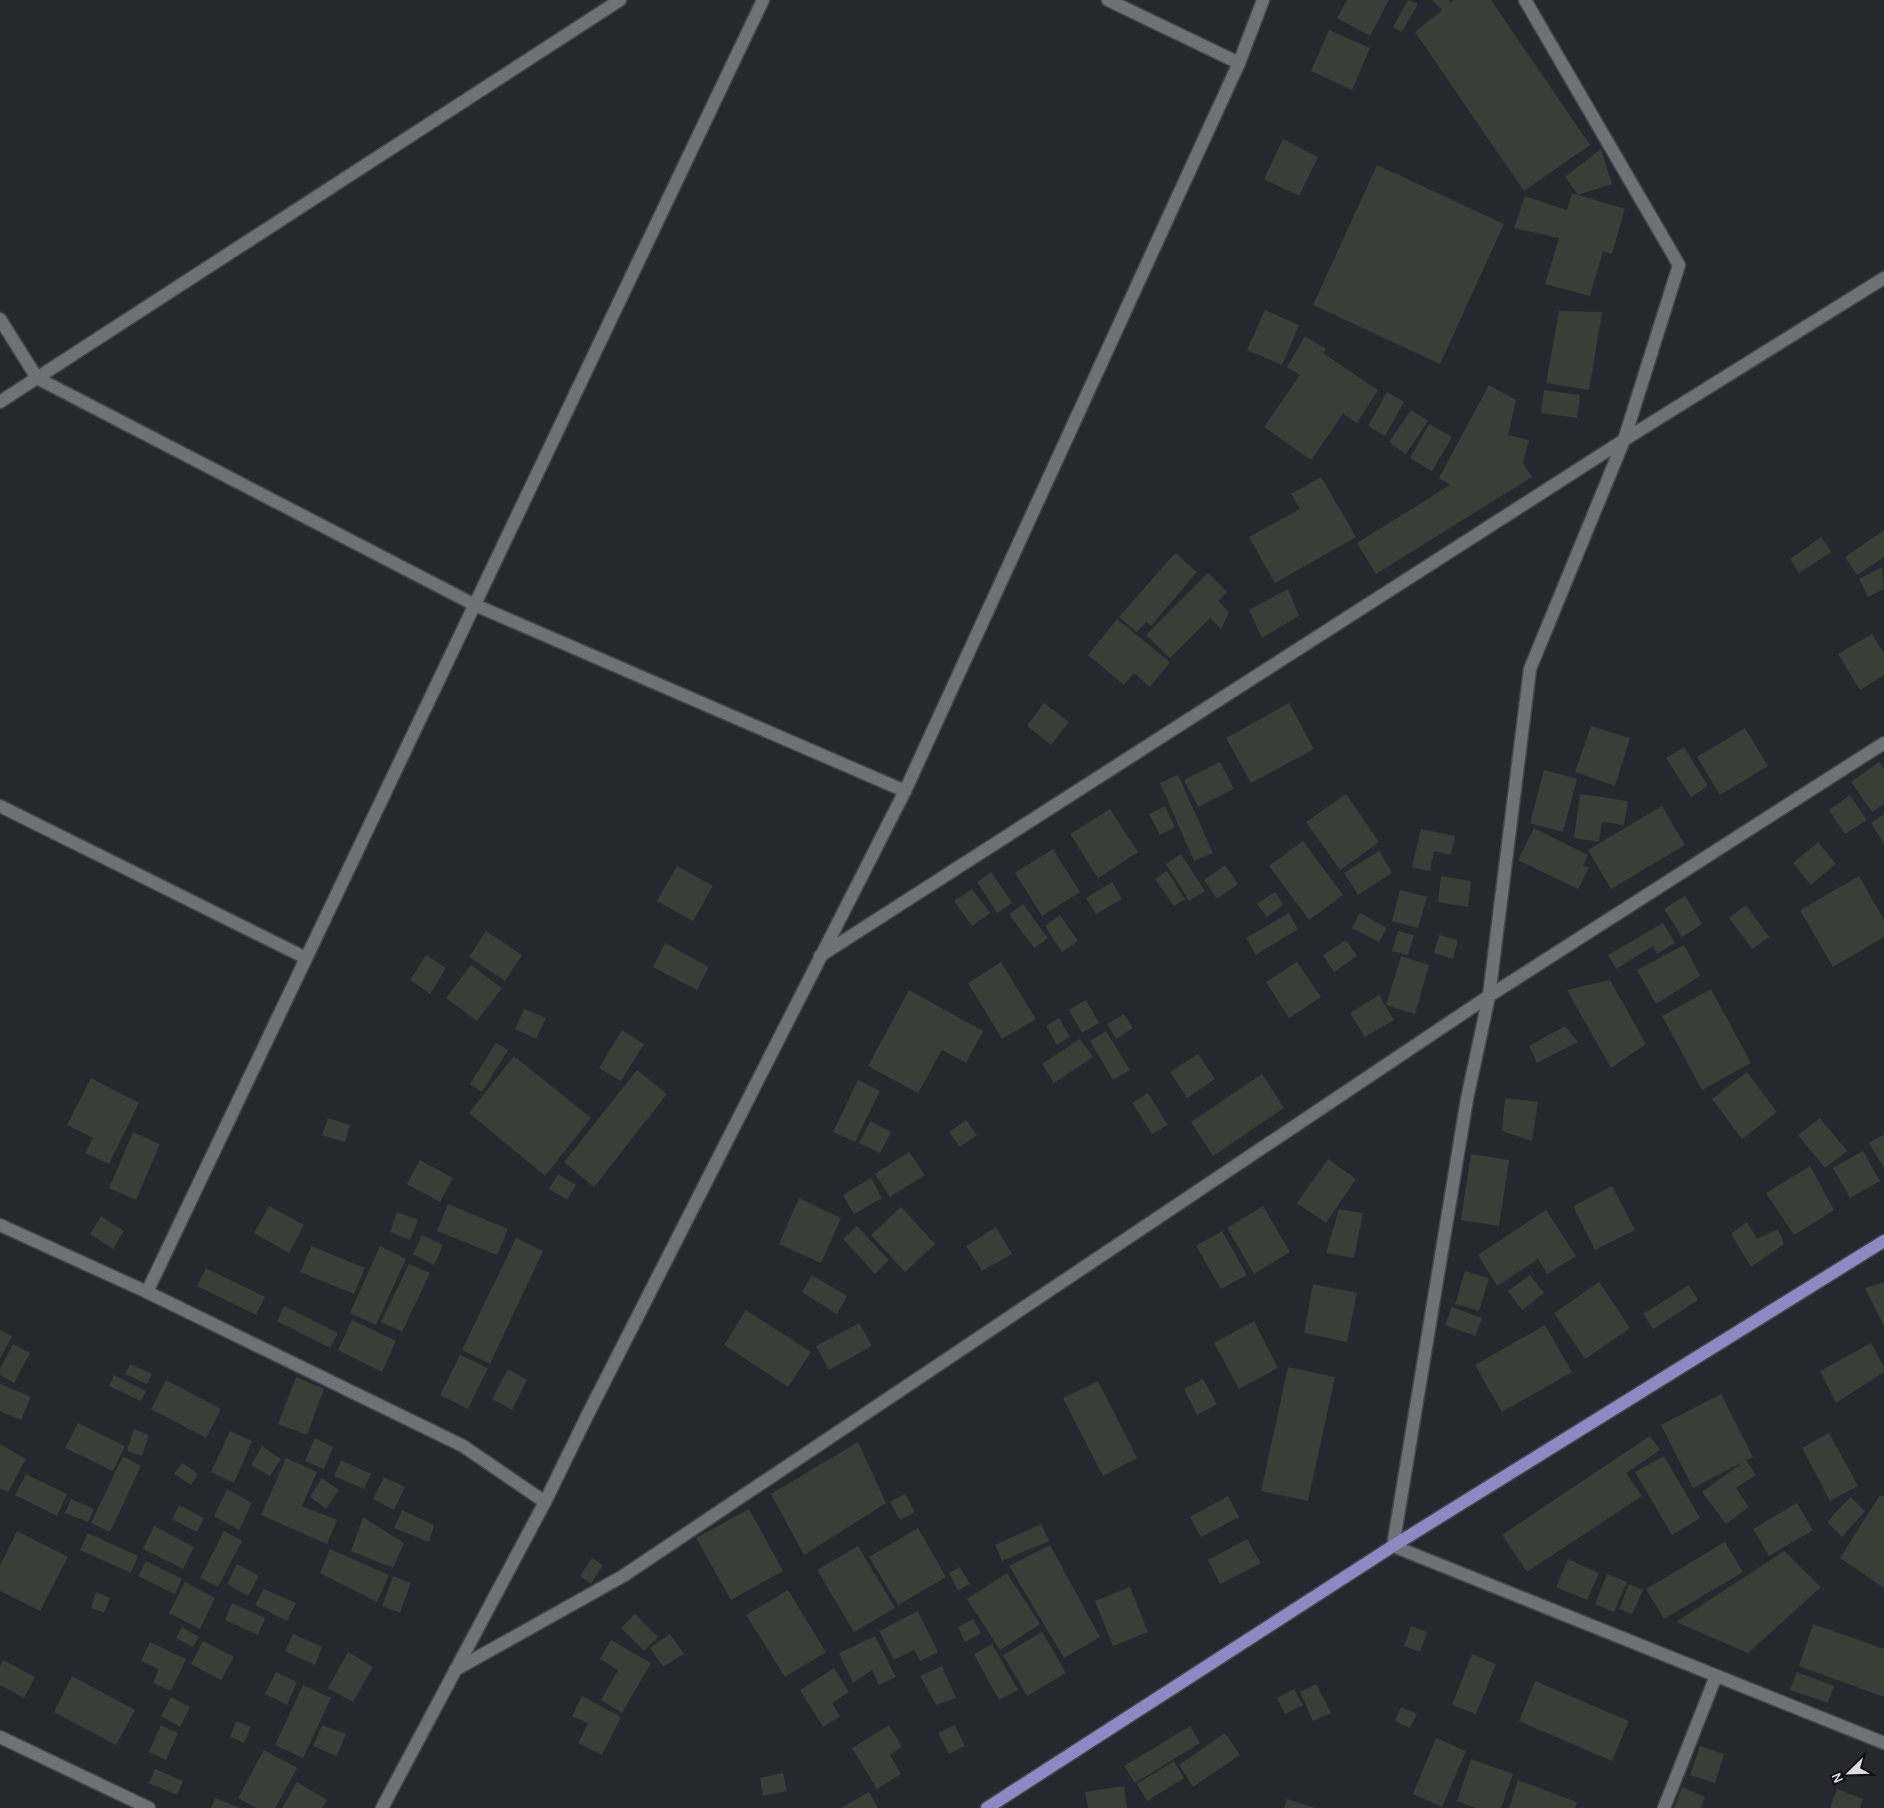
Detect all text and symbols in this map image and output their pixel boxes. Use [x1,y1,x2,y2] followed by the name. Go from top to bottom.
[1824,1748,1874,1798] north arrow
[1828,1770,1847,1786] text: N

